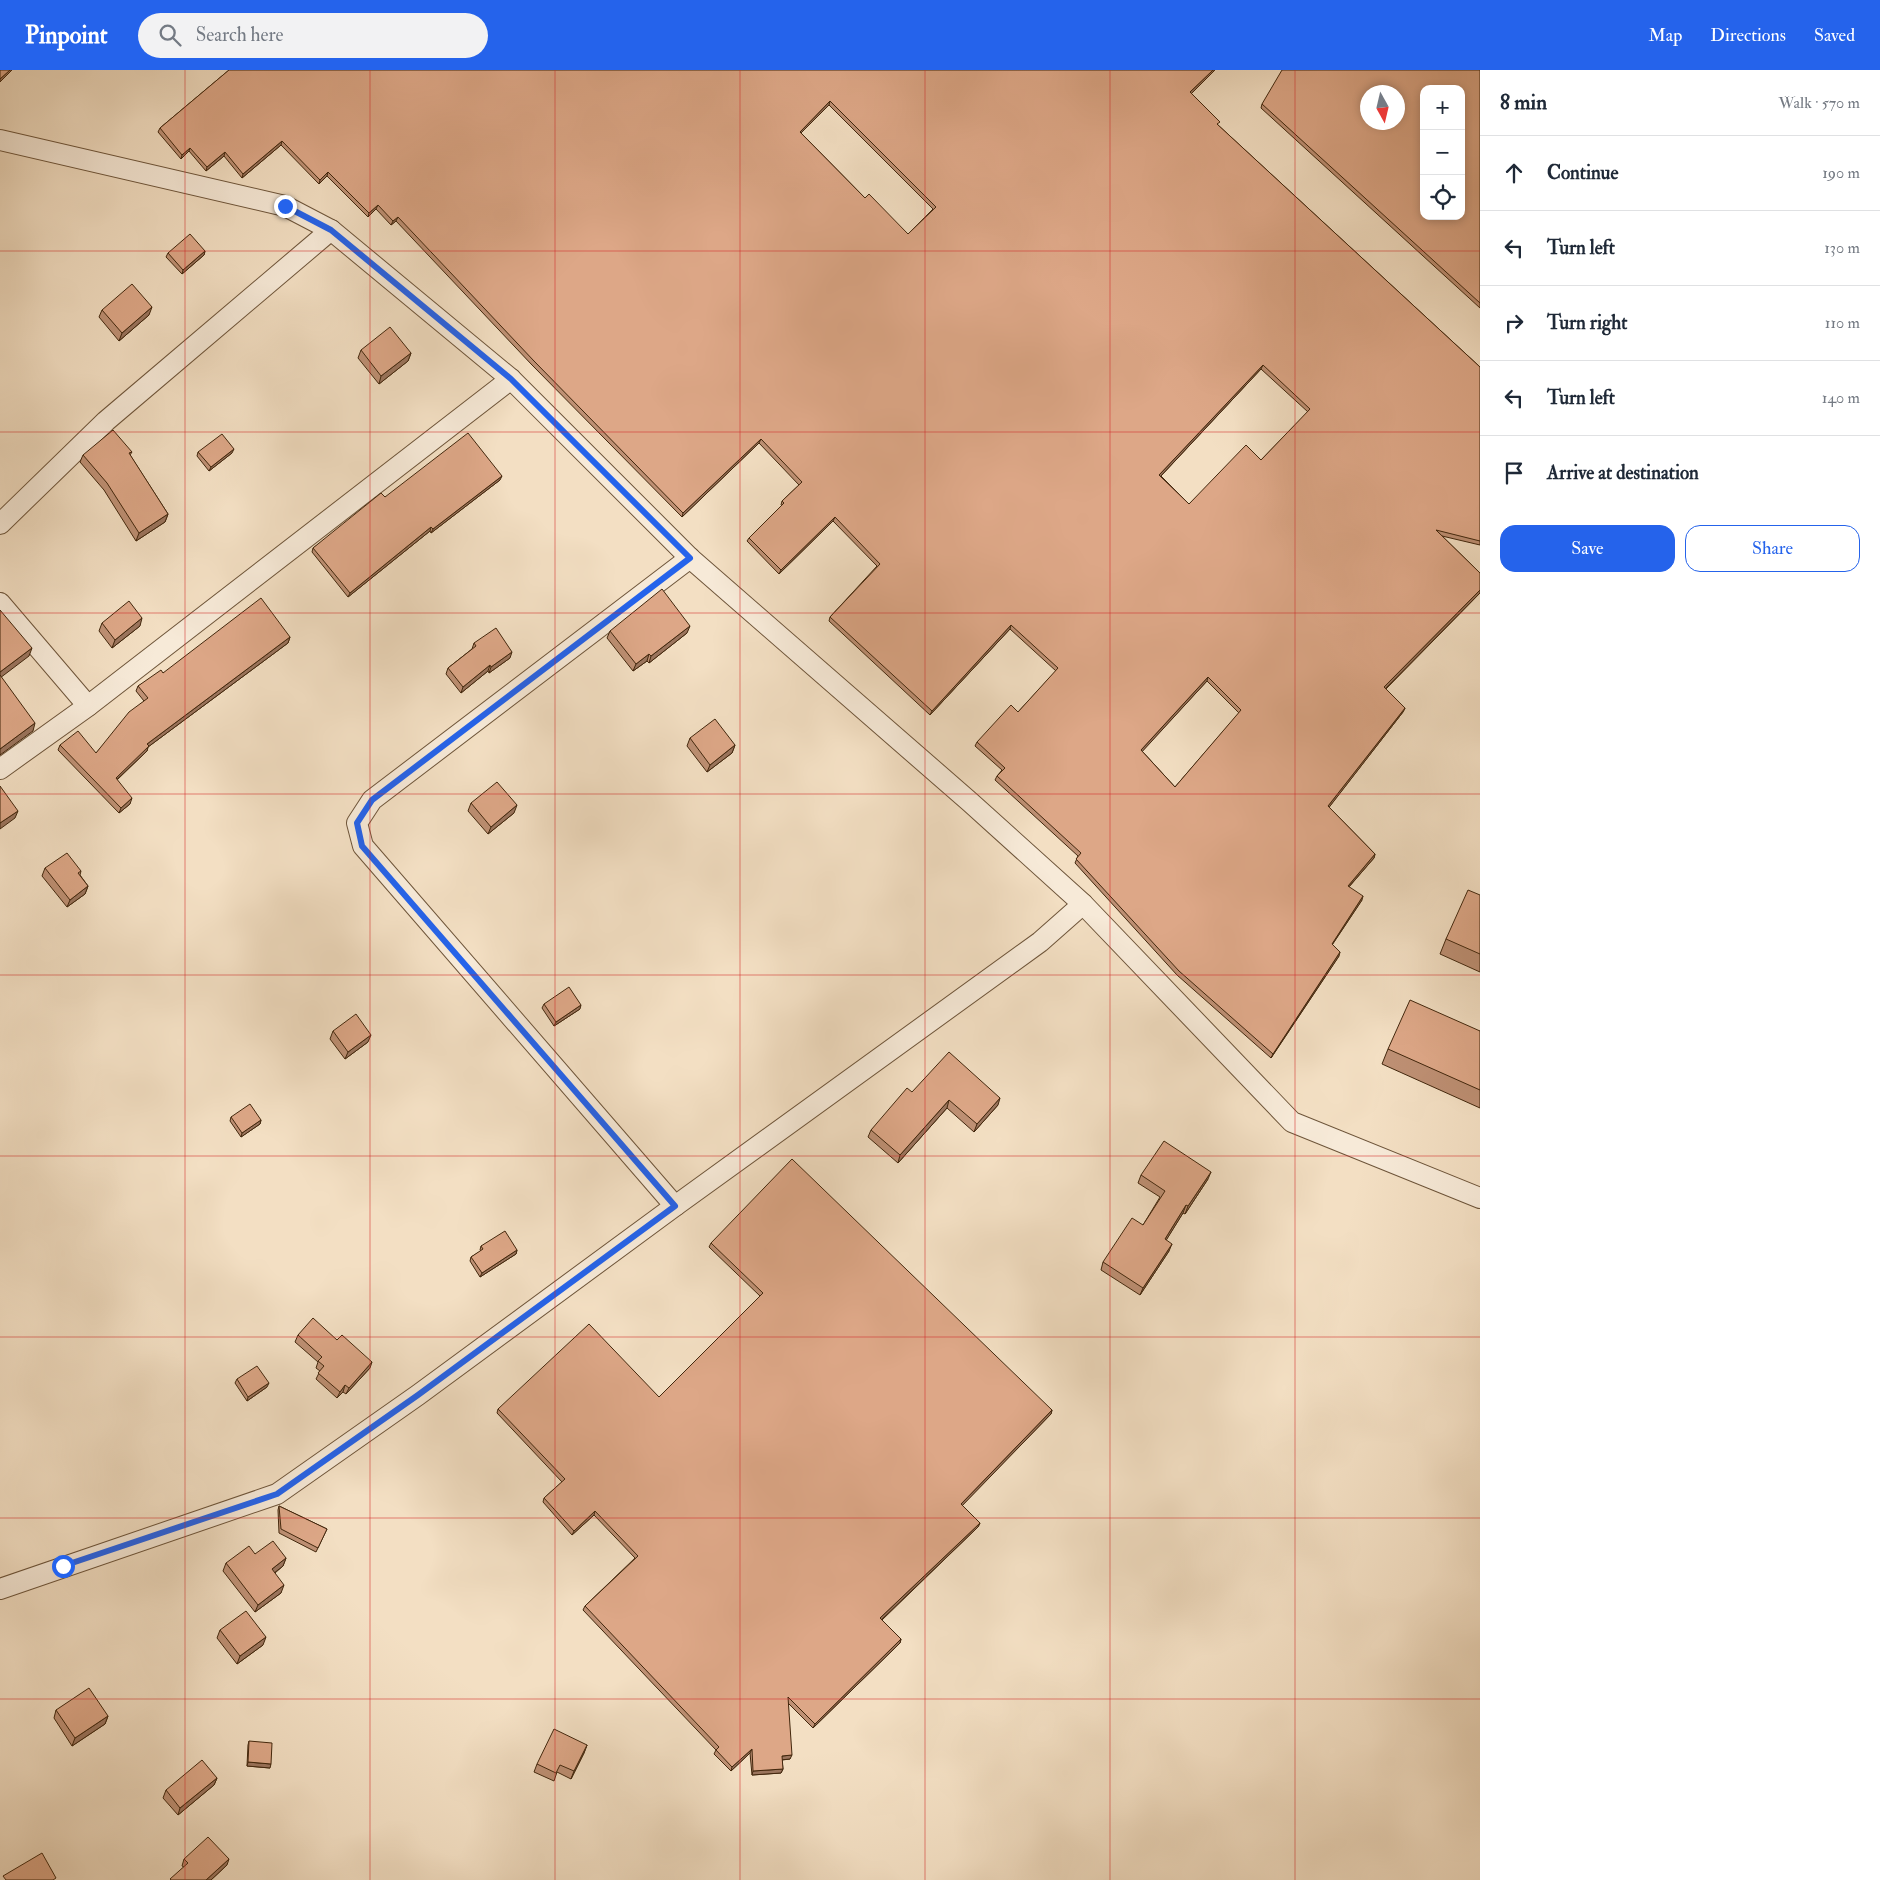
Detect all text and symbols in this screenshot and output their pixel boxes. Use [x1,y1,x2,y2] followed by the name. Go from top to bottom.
[138,13,488,58] search box
[25,20,108,51] text: Pinpoint
[156,21,184,49] icon: search
[196,23,283,47] text: Search here
[1649,24,1682,47] text: Map
[1710,24,1786,47] text: Directions
[1814,24,1855,47] text: Saved
[1360,85,1405,130] north arrow
[1420,85,1465,220] map controls
[1420,85,1465,130] button: +
[1500,89,1547,116] text: 8 min
[1779,93,1860,113] text: Walk · 570 m
[1420,130,1465,175] button: −
[1500,159,1528,187] icon: ahead
[1547,161,1618,185] text: Continue
[1822,163,1860,183] text: 190 m
[1420,175,1465,220] button: locate
[274,195,297,218] route end
[1500,234,1528,262] icon: left
[1547,236,1615,260] text: Turn left
[1824,238,1860,258] text: 130 m
[1500,309,1528,337] icon: right
[1547,311,1627,335] text: Turn right
[1825,313,1860,333] text: 110 m
[1500,384,1528,412] icon: left
[1547,386,1615,410] text: Turn left
[1822,388,1860,408] text: 140 m
[1500,459,1528,487] icon: arrive
[1547,461,1699,485] text: Arrive at destination
[1500,525,1675,572] button: Save
[1685,525,1860,572] button: Share
[52,1555,75,1578] route start

